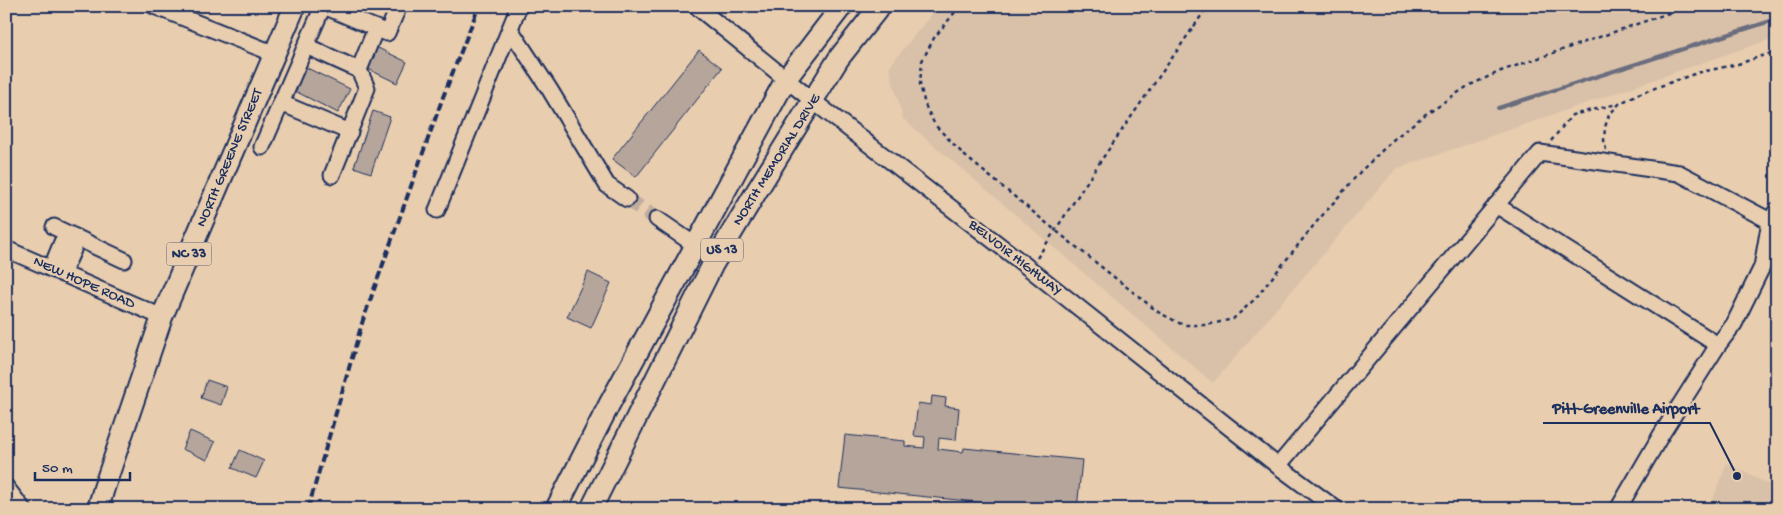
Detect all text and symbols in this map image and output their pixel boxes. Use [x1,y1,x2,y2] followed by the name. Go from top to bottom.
[193,85,268,230] street label: NORTH GREENE STREET
[729,90,825,229] street label: NORTH MEMORIAL DRIVE
[964,215,1065,300] street label: BELVOIR HIGHWAY
[701,238,743,262] road number: US 13
[166,242,212,266] road number: NC 33
[30,252,138,314] street label: NEW HOPE ROAD
[1543,392,1710,423] callout: Pitt-Greenville Airport
[1552,401,1701,420] text: Pitt-Greenville Airport
[35,450,130,482] scale bar
[42,460,73,478] text: 50 m

